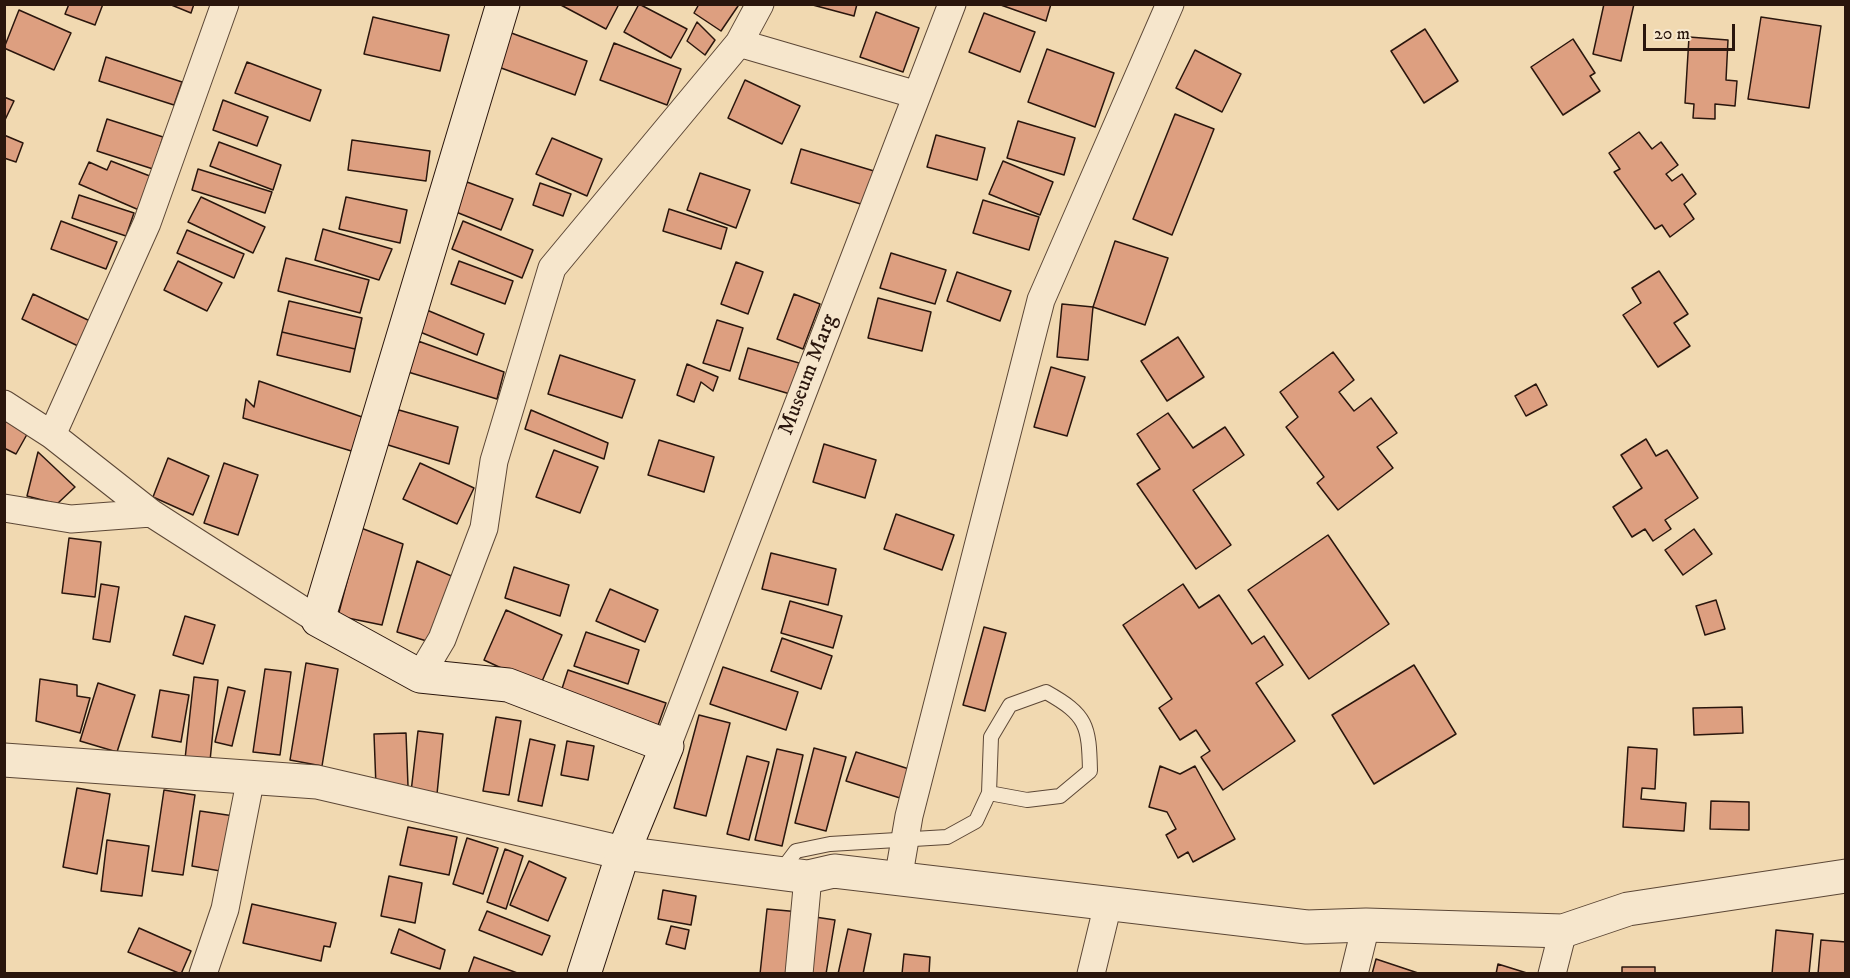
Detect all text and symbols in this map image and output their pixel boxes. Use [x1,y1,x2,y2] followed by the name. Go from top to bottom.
[1646,12,1738,50] scale bar
[1654,23,1690,45] text: 20 m
[774,311,844,439] street label: Museum Marg

